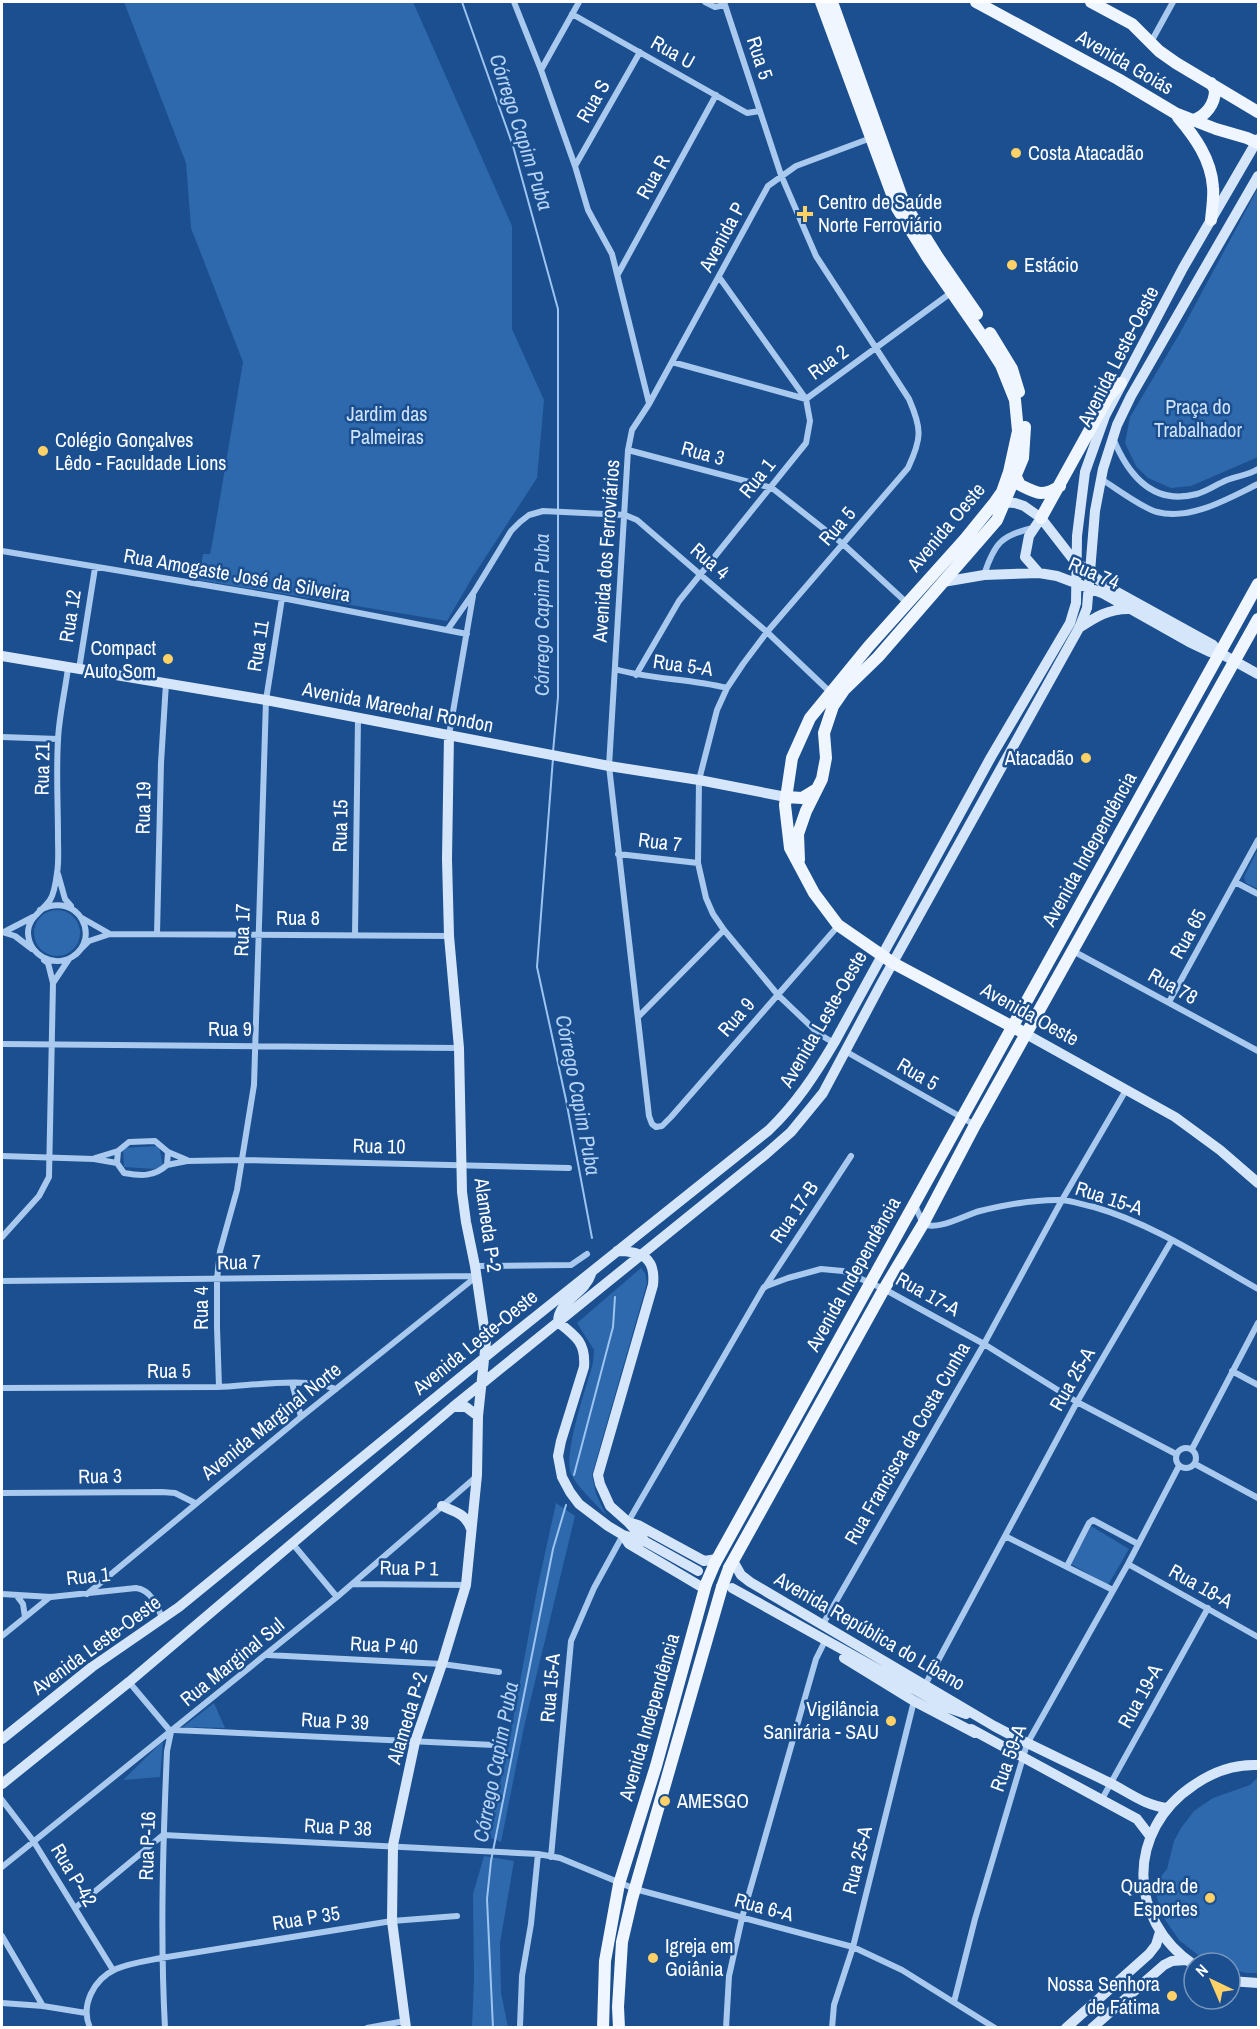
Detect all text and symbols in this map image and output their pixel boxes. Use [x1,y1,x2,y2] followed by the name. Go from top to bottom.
[1071,22,1179,100] street label: Avenida Goiás
[646,28,700,75] street label: Rua U
[741,33,780,83] street label: Rua 5
[483,50,560,214] water label: Córrego Capim Puba
[569,74,616,127] street label: Rua S
[1028,139,1144,166] place label: Costa Atacadão
[1009,146,1023,160] marker: Costa Atacadão
[629,150,676,204] street label: Rua R
[818,188,942,238] place label: Centro de Saúde Norte Ferroviário
[691,197,751,277] street label: Avenida P
[796,205,814,223] marker: Centro de Saúde Norte Ferroviário
[1024,251,1079,278] place label: Estácio
[1005,258,1019,272] marker: Estácio
[1070,281,1164,431] street label: Avenida Leste-Oeste
[802,338,853,385] street label: Rua 2
[1154,393,1242,443] park label: Praça do Trabalhador
[346,400,428,450] park label: Jardim das Palmeiras
[55,426,227,476] place label: Colégio Gonçalves Lêdo - Faculdade Lions
[678,434,728,471] street label: Rua 3
[36,444,50,458] marker: Colégio Gonçalves Lêdo - Faculdade Lions
[732,452,781,503] street label: Rua 1
[586,459,625,644] street label: Avenida dos Ferroviários
[900,477,991,578] street label: Avenida Oeste
[812,500,861,551] street label: Rua 5
[527,534,556,696] water label: Córrego Capim Puba
[685,536,736,585] street label: Rua 4
[122,541,353,608] street label: Rua Amogaste José da Silveira
[1065,550,1124,595] street label: Rua 74
[52,588,87,644] street label: Rua 12
[240,618,275,674] street label: Rua 11
[83,634,156,684] place label: Compact Auto Som
[651,647,715,682] street label: Rua 5-A
[161,652,175,666] marker: Compact Auto Som
[299,675,496,738] street label: Avenida Marechal Rondon
[28,742,55,796] street label: Rua 21
[1004,744,1074,771] place label: Atacadão
[1079,751,1093,765] marker: Atacadão
[1034,767,1142,932] street label: Avenida Independência
[129,781,156,835] street label: Rua 19
[326,799,353,853] street label: Rua 15
[637,825,683,858] street label: Rua 7
[227,903,256,957] street label: Rua 17
[276,904,320,931] street label: Rua 8
[1163,904,1212,963] street label: Rua 65
[772,945,873,1093] street label: Avenida Leste-Oeste
[1144,961,1203,1010] street label: Rua 78
[975,975,1084,1052] street label: Avenida Oeste
[711,991,760,1042] street label: Rua 9
[549,1012,608,1178] water label: Córrego Capim Puba
[208,1015,252,1042] street label: Rua 9
[893,1051,944,1096] street label: Rua 5
[352,1132,406,1159] street label: Rua 10
[1072,1174,1146,1221] street label: Rua 15-A
[468,1175,508,1274] street label: Alameda P-2
[763,1175,824,1248] street label: Rua 17-B
[798,1192,906,1357] street label: Avenida Independência
[217,1248,261,1275] street label: Rua 7
[891,1265,965,1322] street label: Rua 17-A
[406,1283,543,1401] street label: Avenida Leste-Oeste
[187,1286,214,1330] street label: Rua 4
[837,1337,976,1549] street label: Rua Francisca da Costa Cunha
[1043,1342,1101,1415] street label: Rua 25-A
[194,1356,346,1486] street label: Avenida Marginal Norte
[147,1357,191,1384] street label: Rua 5
[78,1462,122,1489] street label: Rua 3
[379,1553,439,1582] street label: Rua P 1
[1164,1557,1238,1614] street label: Rua 18-A
[65,1560,111,1591] street label: Rua 1
[769,1564,970,1696] street label: Avenida República do Líbano
[25,1588,166,1701] street label: Avenida Leste-Oeste
[174,1611,289,1712] street label: Rua Marginal Sul
[349,1629,419,1660] street label: Rua P 40
[611,1630,685,1805] street label: Avenida Independência
[533,1652,566,1724] street label: Rua 15-A
[1111,1659,1168,1733] street label: Rua 19-A
[379,1669,433,1768] street label: Alameda P-2
[466,1679,525,1845] water label: Córrego Capim Puba
[763,1695,879,1745] place label: Vigilância Sanirária - SAU
[300,1705,370,1736] street label: Rua P 39
[884,1714,898,1728] marker: Vigilância Sanirária - SAU
[983,1721,1032,1795] street label: Rua 59-A
[676,1787,749,1814] place label: AMESGO
[658,1794,672,1808] marker: AMESGO
[132,1811,161,1881] street label: Rua P-16
[303,1811,373,1842] street label: Rua P 38
[835,1823,878,1897] street label: Rua 25-A
[45,1838,104,1911] street label: Rua P-42
[1121,1872,1198,1922] place label: Quadra de Esportes
[732,1886,797,1927] street label: Rua 6-A
[1203,1891,1217,1905] marker: Quadra de Esportes
[270,1899,342,1936] street label: Rua P 35
[665,1932,733,1982] place label: Igreja em Goiânia
[646,1951,660,1965] marker: Igreja em Goiânia
[1182,1951,1242,2011] north arrow
[1191,1959,1213,1981] text: N
[1047,1970,1160,2020] place label: Nossa Senhora de Fátima
[1165,1989,1179,2003] marker: Nossa Senhora de Fátima

